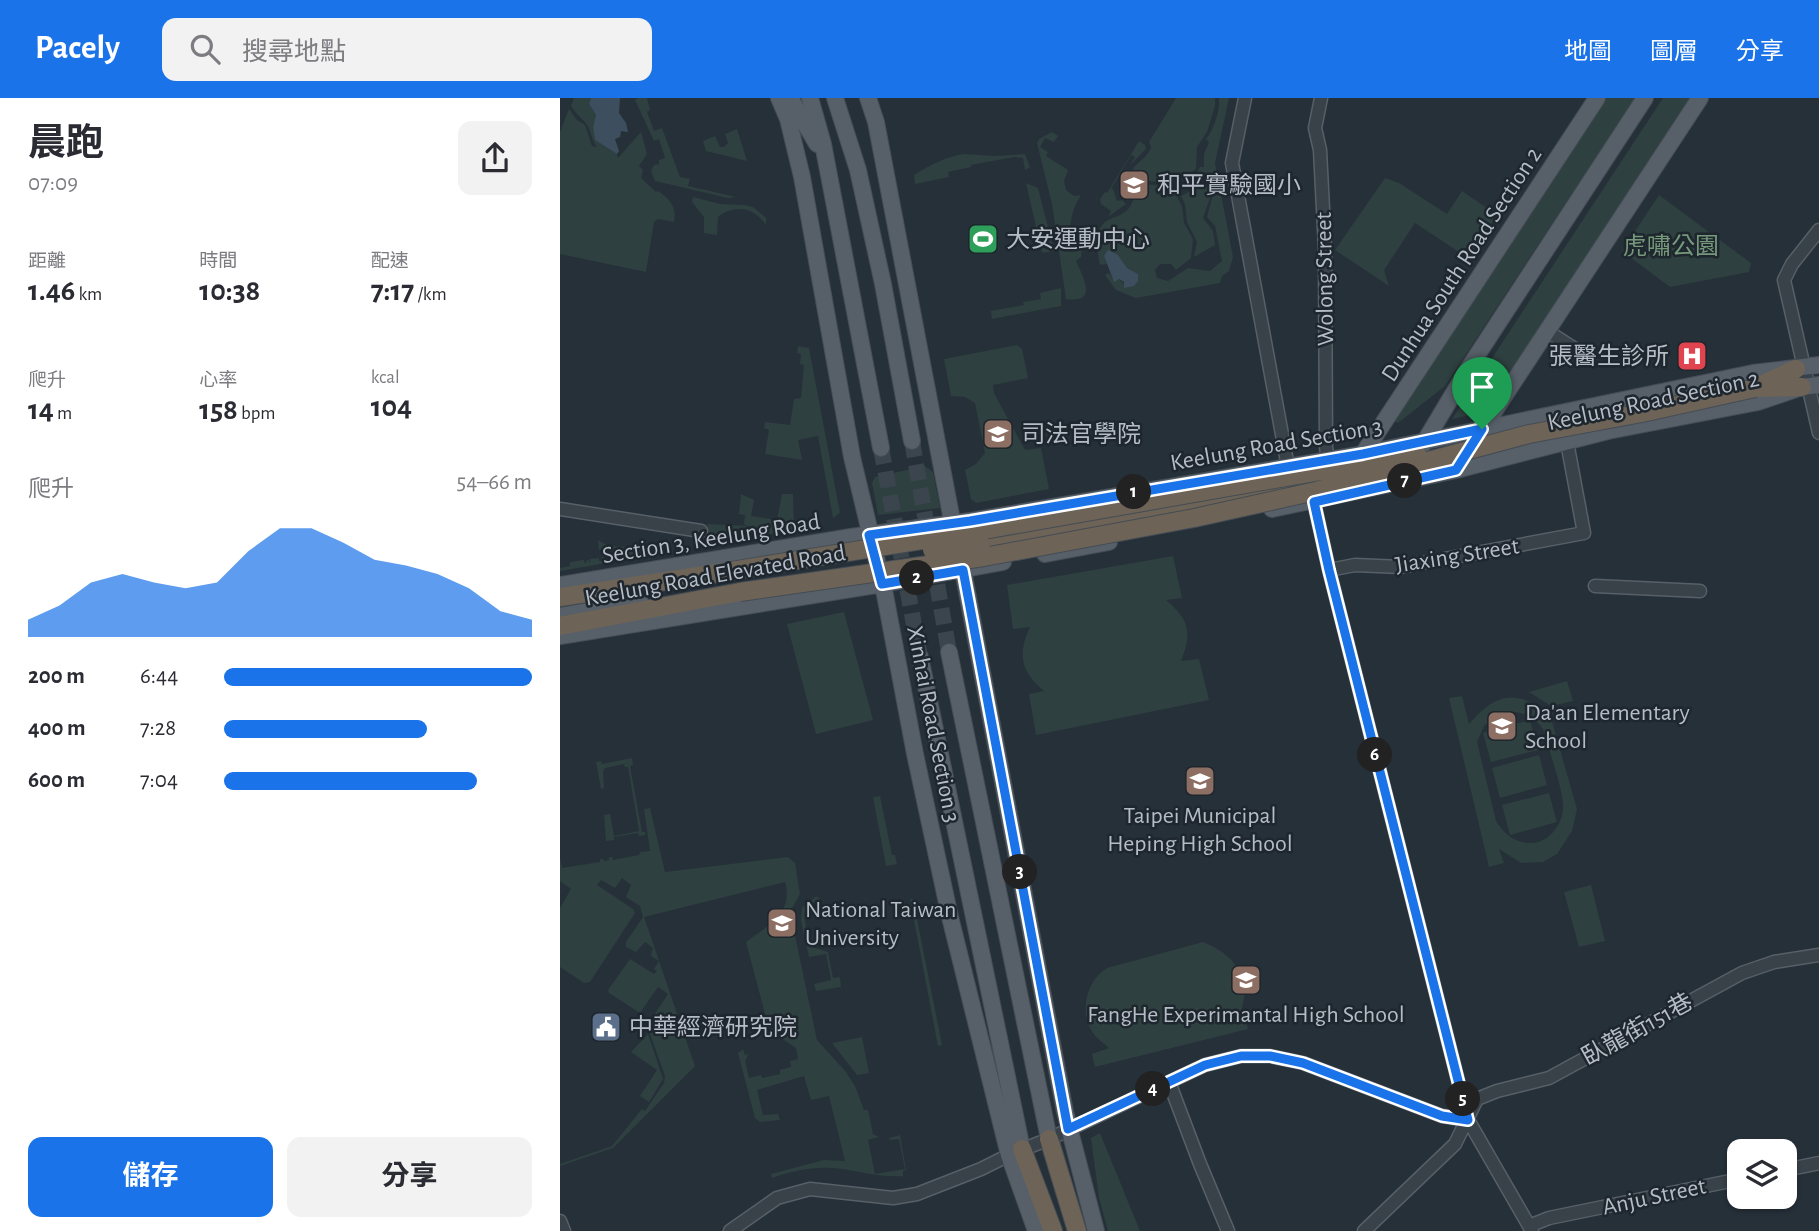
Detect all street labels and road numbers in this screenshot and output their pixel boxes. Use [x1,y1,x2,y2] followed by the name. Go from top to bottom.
[1377,143,1546,386] street label: Dunhua South Road Section 2
[1312,211,1338,346] street label: Wolong Street
[1545,367,1761,435] street label: Keelung Road Section 2
[1168,415,1384,475] street label: Keelung Road Section 3
[601,510,822,568] street label: Section 3, Keelung Road
[1393,534,1521,578] street label: Jiaxing Street
[583,541,847,611] street label: Keelung Road Elevated Road
[902,624,964,825] street label: Xinhai Road Section 3
[1577,988,1697,1070] street label: 臥龍街151巷
[1600,1174,1708,1220] street label: Anju Street

